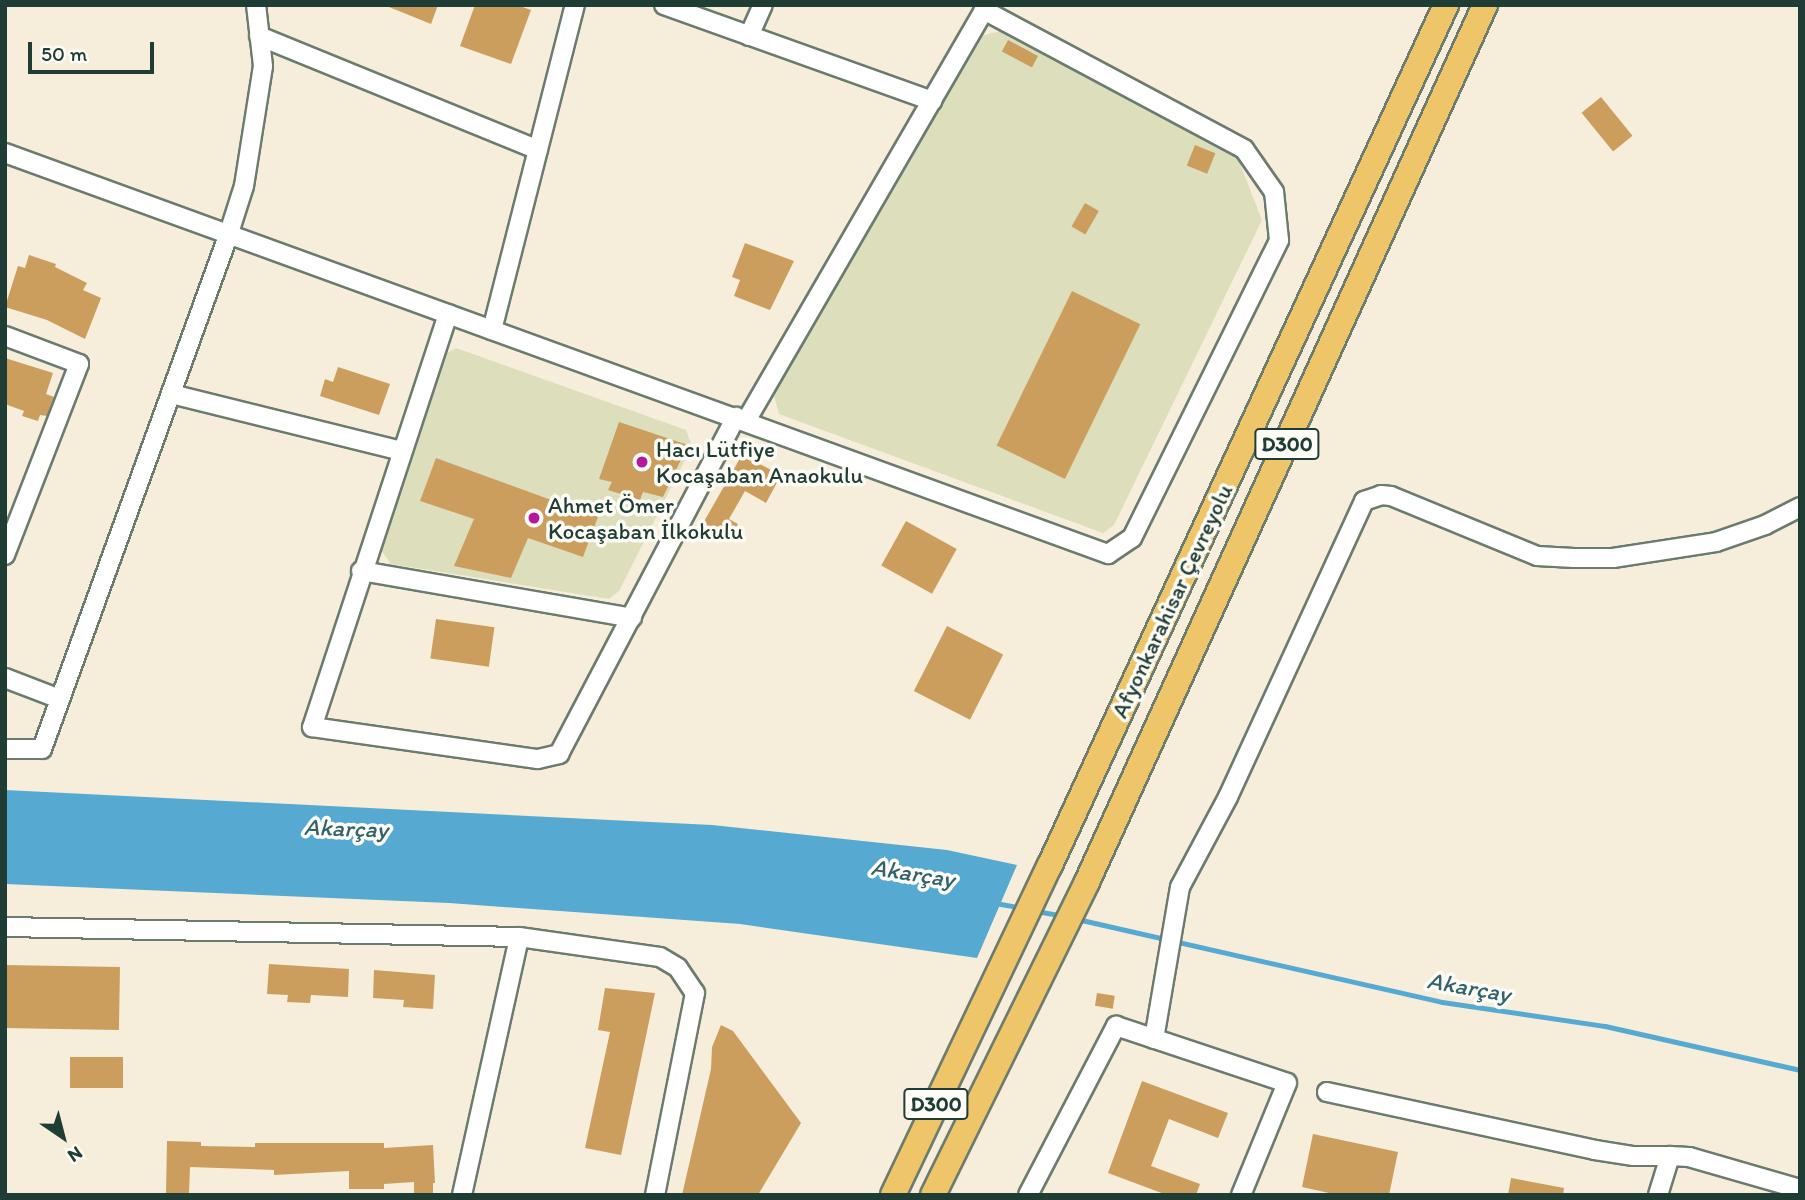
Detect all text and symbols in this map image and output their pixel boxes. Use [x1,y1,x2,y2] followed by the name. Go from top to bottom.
[32,28,158,72] scale bar
[41,41,87,66] text: 50 m
[1254,426,1320,462] road number: D300
[656,435,864,489] place label: Hacı Lütfiye Kocaşaban Anaokulu
[634,454,650,470] marker: Hacı Lütfiye Kocaşaban Anaokulu
[1106,480,1238,722] street label: Afyonkarahisar Çevreyolu
[548,491,743,545] place label: Ahmet Ömer Kocaşaban İlkokulu
[526,510,542,526] marker: Ahmet Ömer Kocaşaban İlkokulu
[304,812,388,844] water label: Akarçay
[869,852,957,894] water label: Akarçay
[1425,966,1513,1008] water label: Akarçay
[903,1086,969,1122] road number: D300
[28,1102,98,1172] north arrow
[63,1142,87,1168] text: N

